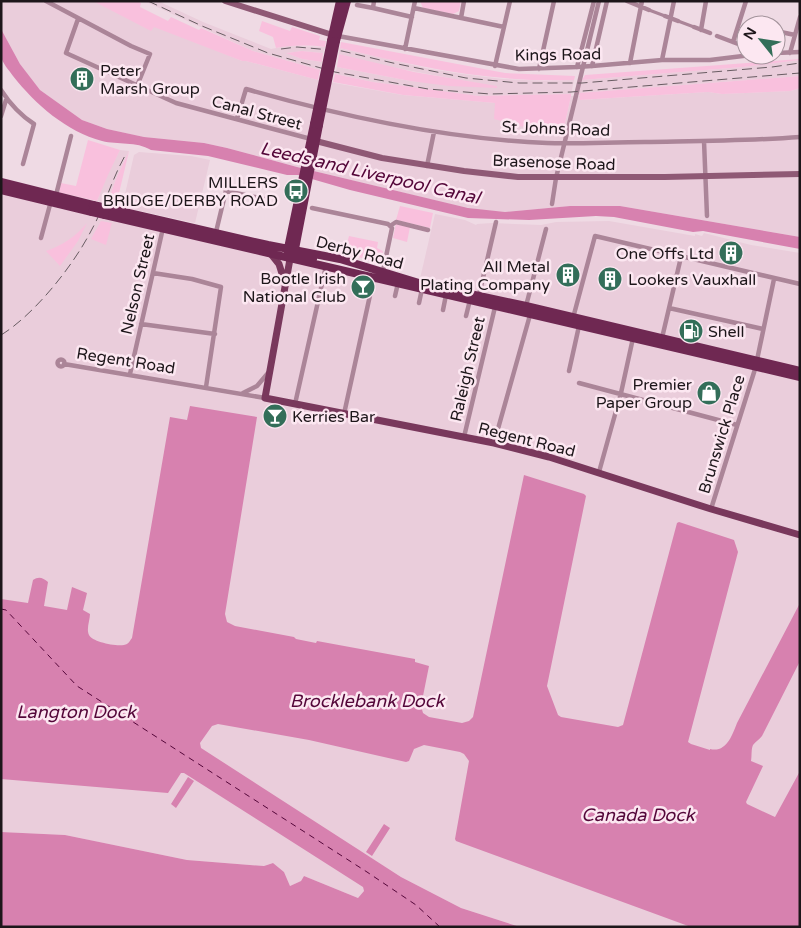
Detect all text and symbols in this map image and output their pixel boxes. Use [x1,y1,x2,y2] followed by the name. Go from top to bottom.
[736,15,786,65] north arrow
[740,25,760,43] text: N
[515,44,601,66] street label: Kings Road
[100,61,200,99] place label: Peter Marsh Group
[69,66,95,92] building icon: Peter Marsh Group
[209,91,304,135] street label: Canal Street
[501,117,611,141] street label: St Johns Road
[258,137,484,210] water label: Leeds and Liverpool Canal
[492,151,616,175] street label: Brasenose Road
[103,173,278,211] place label: MILLERS BRIDGE/DERBY ROAD
[283,178,309,204] bus stop icon: MILLERS BRIDGE/DERBY ROAD
[117,232,159,337] street label: Nelson Street
[314,232,406,274] street label: Derby Road
[718,240,744,266] building icon: One Offs Ltd
[616,244,714,264] place label: One Offs Ltd
[420,257,550,295] place label: All Metal Plating Company
[555,262,581,288] building icon: All Metal Plating Company
[597,266,623,292] building icon: Lookers Vauxhall
[243,269,346,307] place label: Bootle Irish National Club
[628,270,756,290] place label: Lookers Vauxhall
[350,274,376,300] bar icon: Bootle Irish National Club
[446,315,490,424] street label: Raleigh Street
[678,318,704,344] fuel station icon: Shell
[708,322,745,342] place label: Shell
[75,343,177,379] street label: Regent Road
[694,372,750,496] street label: Brunswick Place
[596,375,693,413] place label: Premier Paper Group
[696,380,722,406] shop icon: Premier Paper Group
[262,403,288,429] bar icon: Kerries Bar
[292,407,376,427] place label: Kerries Bar
[476,418,578,462] street label: Regent Road
[290,690,445,712] water label: Brocklebank Dock
[16,701,137,723] water label: Langton Dock
[581,804,696,826] water label: Canada Dock

